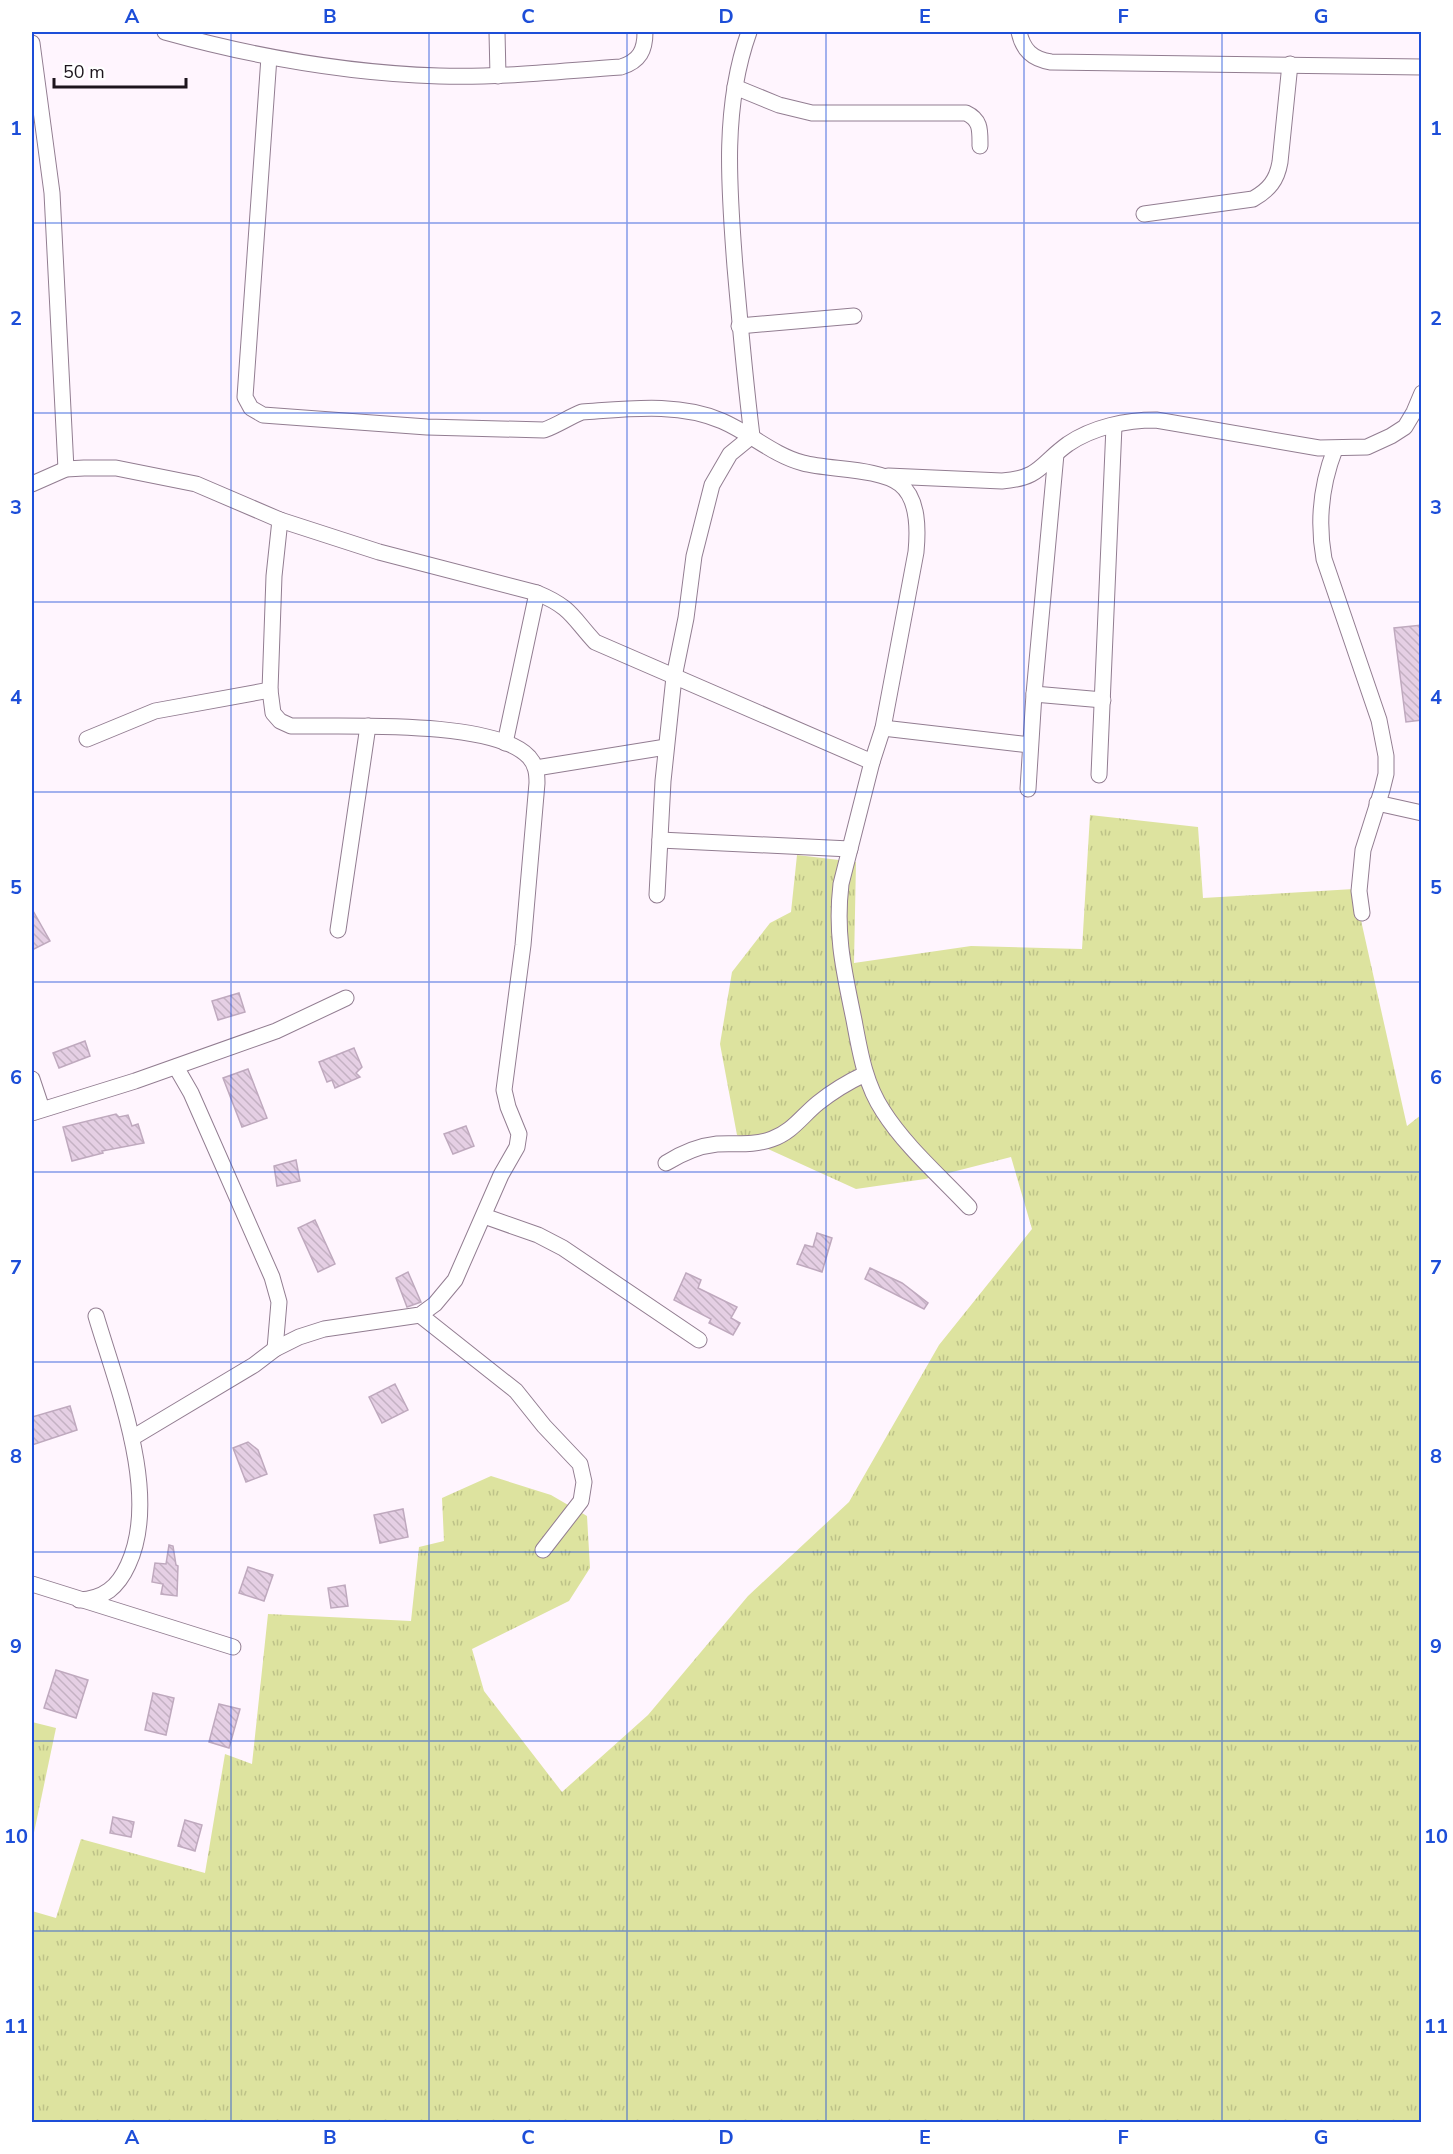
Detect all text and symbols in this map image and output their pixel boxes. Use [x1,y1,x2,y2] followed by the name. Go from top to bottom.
[125,3,140,30] text: A
[323,3,337,30] text: B
[521,3,535,30] text: C
[718,3,734,30] text: D
[919,3,931,30] text: E
[1117,3,1129,30] text: F
[1314,3,1328,30] text: G
[54,51,186,89] scale bar
[63,60,105,84] text: 50 m
[10,115,22,142] text: 1
[1430,115,1442,142] text: 1
[10,305,22,332] text: 2
[1430,305,1442,332] text: 2
[10,494,22,521] text: 3
[1430,494,1442,521] text: 3
[10,684,22,711] text: 4
[1430,684,1442,711] text: 4
[10,874,22,901] text: 5
[1430,874,1442,901] text: 5
[10,1064,22,1091] text: 6
[1430,1064,1442,1091] text: 6
[10,1254,22,1281] text: 7
[1430,1254,1442,1281] text: 7
[10,1443,22,1470] text: 8
[1430,1443,1442,1470] text: 8
[10,1633,22,1660] text: 9
[1430,1633,1442,1660] text: 9
[4,1823,28,1850] text: 10
[1424,1823,1448,1850] text: 10
[4,2013,28,2040] text: 11
[1424,2013,1448,2040] text: 11
[125,2124,140,2151] text: A
[323,2124,337,2151] text: B
[521,2124,535,2151] text: C
[718,2124,734,2151] text: D
[919,2124,931,2151] text: E
[1117,2124,1129,2151] text: F
[1314,2124,1328,2151] text: G

